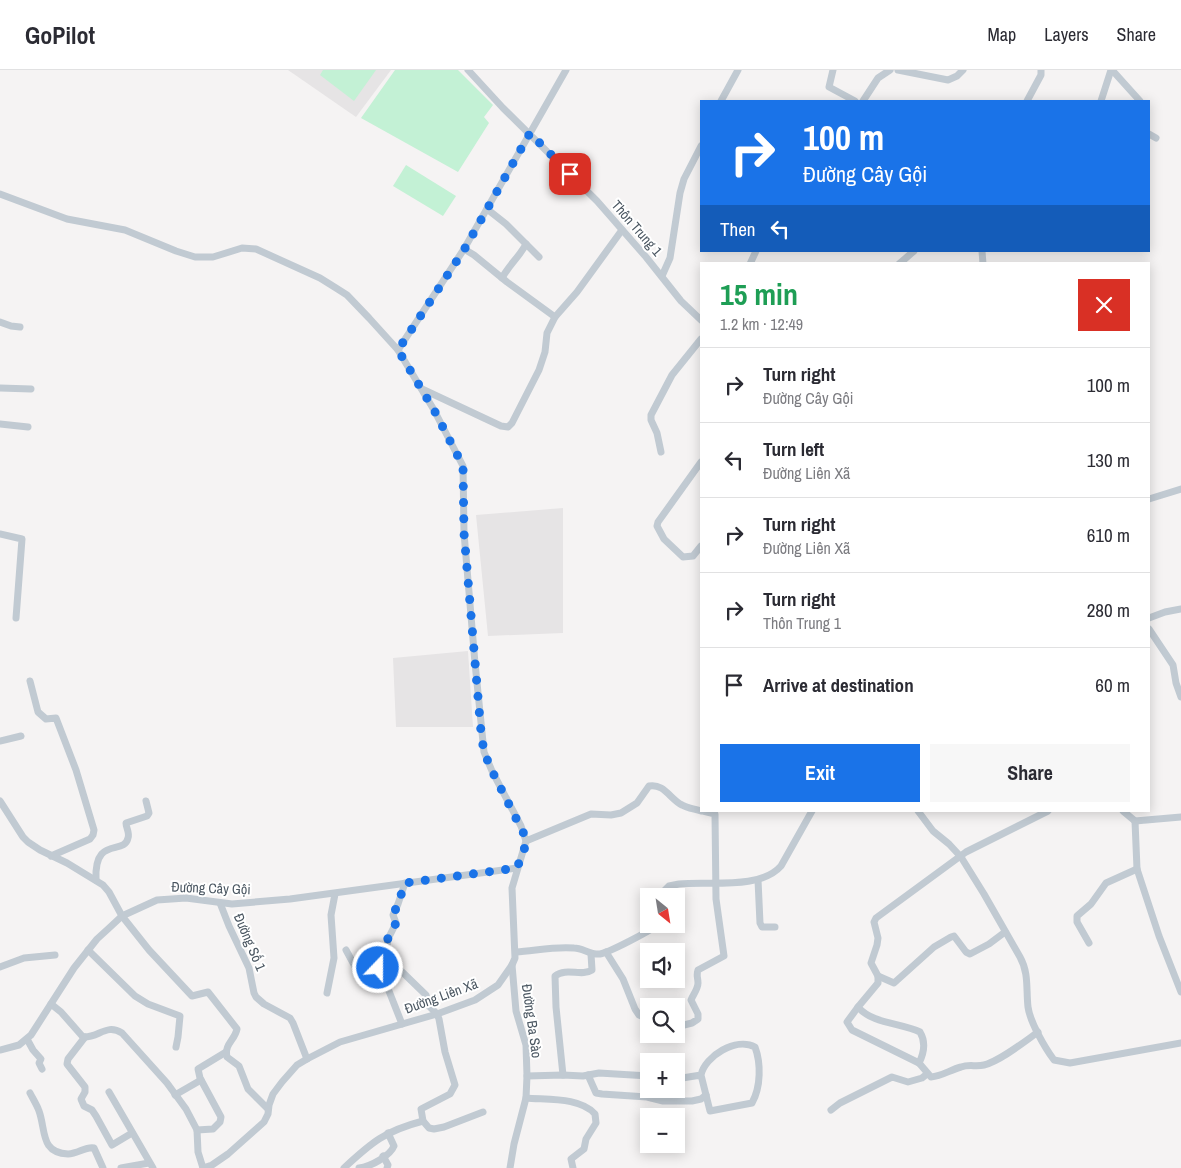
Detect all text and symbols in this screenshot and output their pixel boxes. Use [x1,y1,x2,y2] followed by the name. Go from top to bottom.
[25,19,95,51] text: GoPilot
[988,22,1016,47] text: Map
[1044,22,1089,47] text: Layers
[1117,22,1156,47] text: Share
[803,114,884,161] text: 100 m
[720,120,785,185] icon: right
[549,153,591,195] pin
[803,159,927,189] text: Đường Cây Gội
[556,160,584,188] icon: arrive
[608,196,667,260] street label: Thôn Trung 1
[766,215,794,243] icon: left
[720,216,756,242] text: Then
[720,274,798,314] text: 15 min
[1078,279,1130,331] button: close
[720,313,803,335] text: 1.2 km · 12:49
[763,361,835,387] text: Turn right
[720,371,748,399] icon: right
[1087,372,1130,398] text: 100 m
[763,387,853,409] text: Đường Cây Gội
[763,436,824,462] text: Turn left
[720,446,748,474] icon: left
[1087,447,1130,473] text: 130 m
[763,462,850,484] text: Đường Liên Xã
[763,511,835,537] text: Turn right
[720,521,748,549] icon: right
[1087,522,1130,548] text: 610 m
[763,537,850,559] text: Đường Liên Xã
[763,586,835,612] text: Turn right
[720,596,748,624] icon: right
[1087,597,1130,623] text: 280 m
[763,612,841,634] text: Thôn Trung 1
[720,671,748,699] icon: arrive
[763,672,914,698] text: Arrive at destination
[1095,672,1130,698] text: 60 m
[720,744,920,802] button: Exit
[930,744,1130,802] button: Share
[171,878,251,898] street label: Đường Cây Gội
[640,888,685,932] north arrow
[640,888,685,1153] map controls
[230,911,270,974] street label: Đường Số 1
[351,941,403,993] position arrow
[640,943,685,988] button: sound
[402,974,481,1018] street label: Đường Liên Xã
[518,983,546,1059] street label: Đường Ba Sào
[640,998,685,1043] button: search
[640,1053,685,1098] button: +
[640,1108,685,1153] button: −

